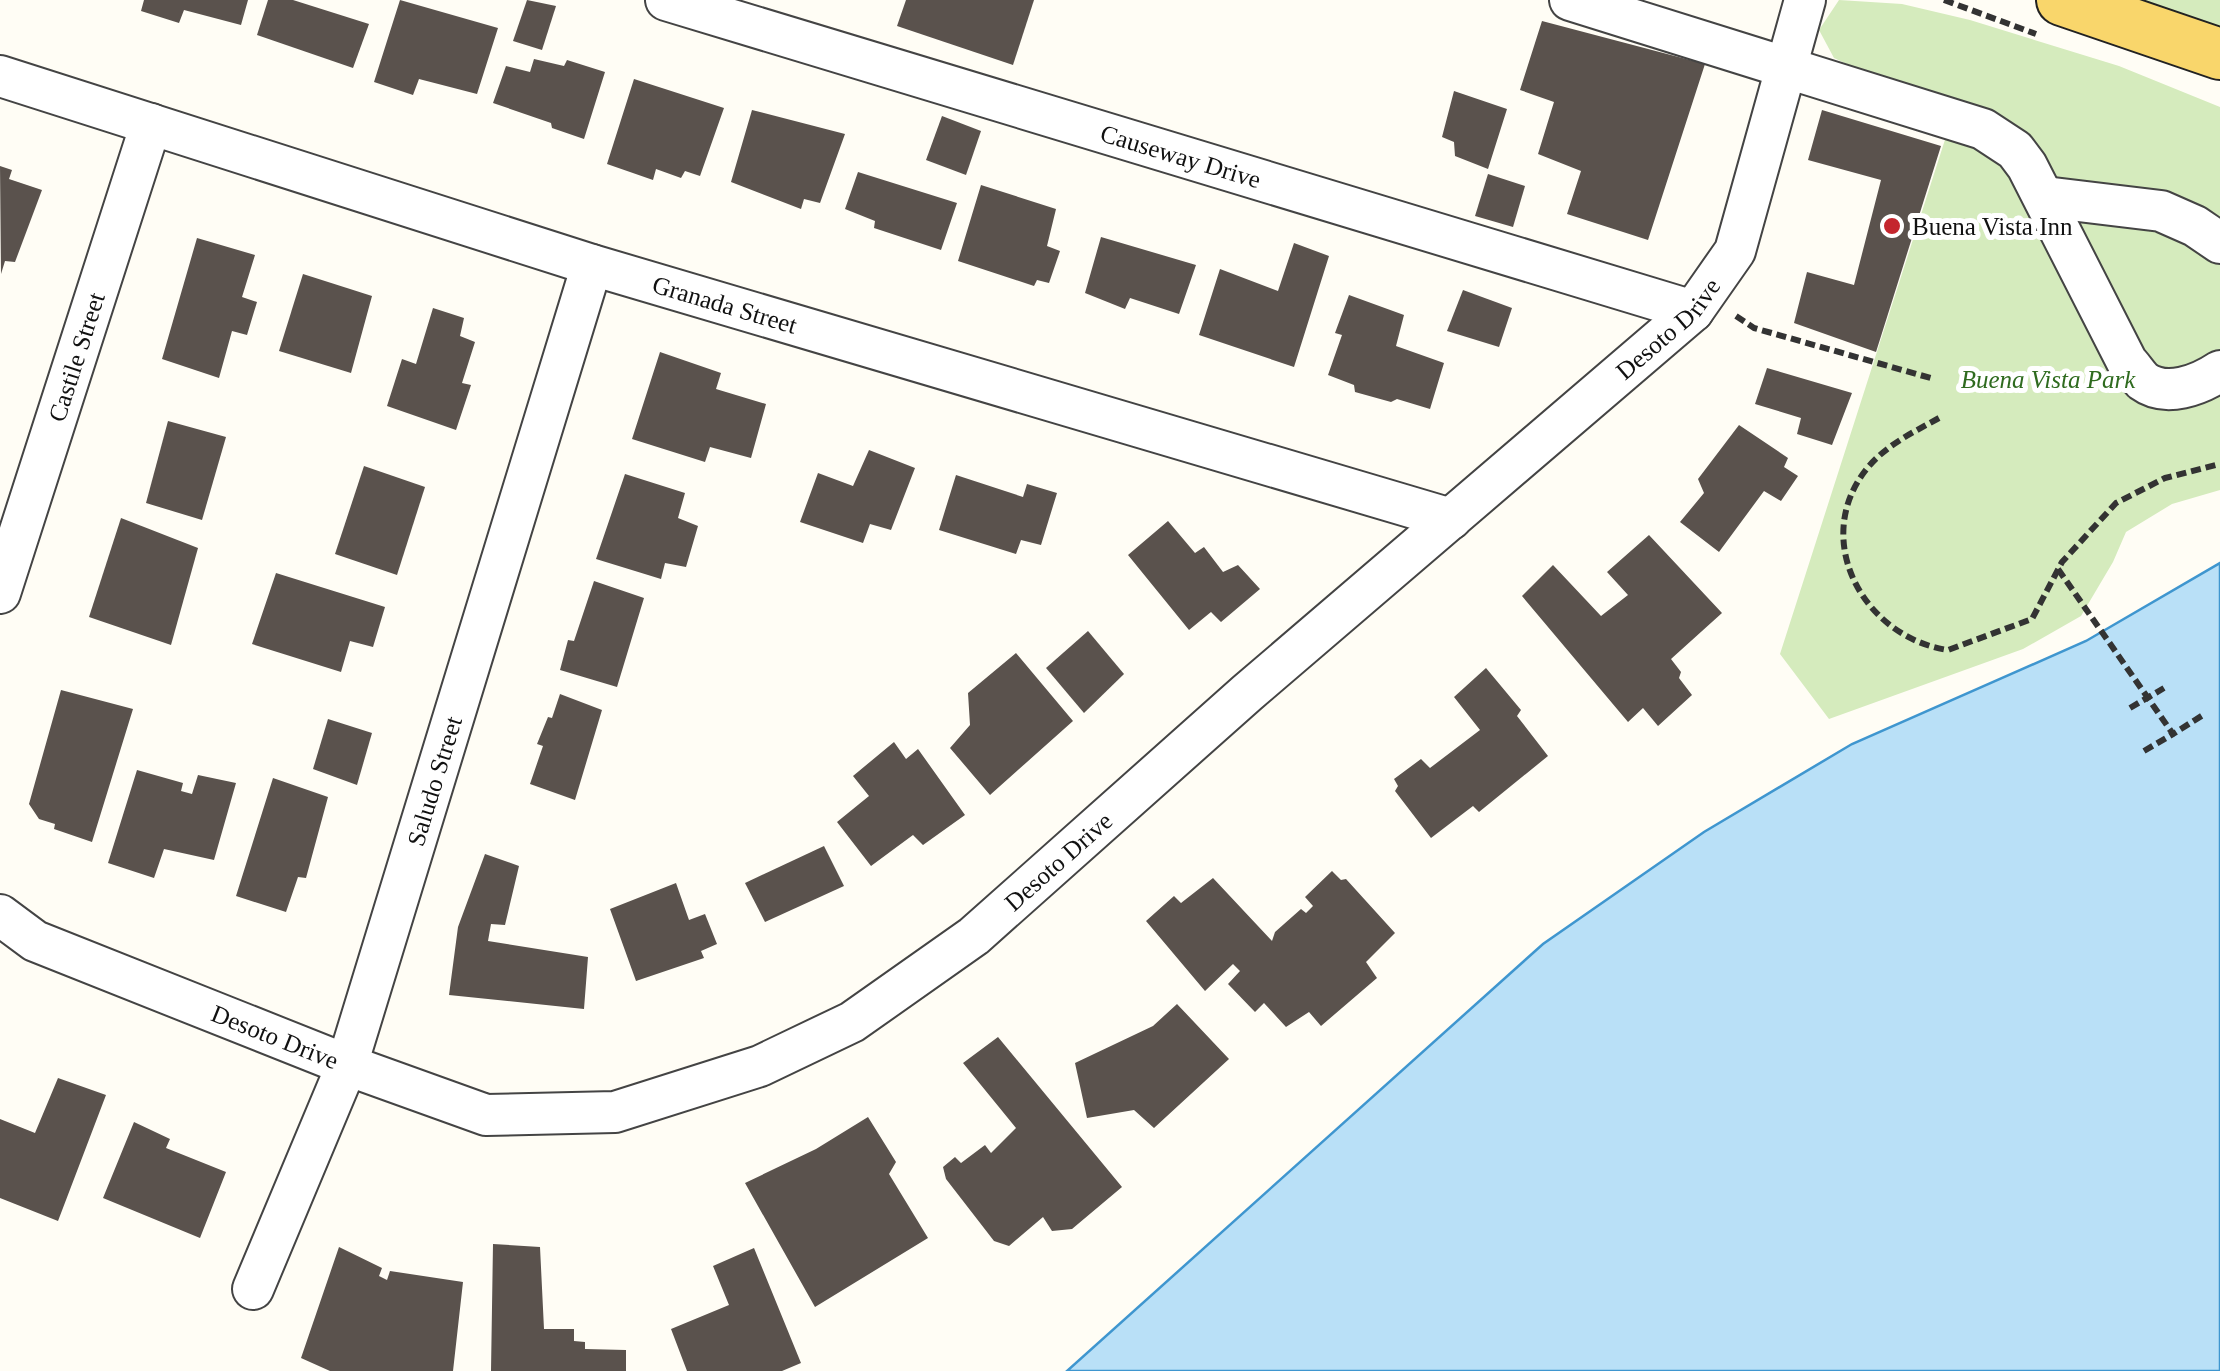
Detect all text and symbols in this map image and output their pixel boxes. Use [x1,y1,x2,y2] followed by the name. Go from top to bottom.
[1098,119,1264,193] street label: Causeway Drive
[1912,213,2073,240] place label: Buena Vista Inn
[1881,215,1903,237] marker: Buena Vista Inn
[649,270,800,338] street label: Granada Street
[1610,273,1725,384] street label: Desoto Drive
[43,289,109,425] street label: Castile Street
[1961,366,2136,393] park label: Buena Vista Park
[401,713,467,849] street label: Saludo Street
[999,807,1117,916] street label: Desoto Drive
[208,999,342,1074] street label: Desoto Drive

